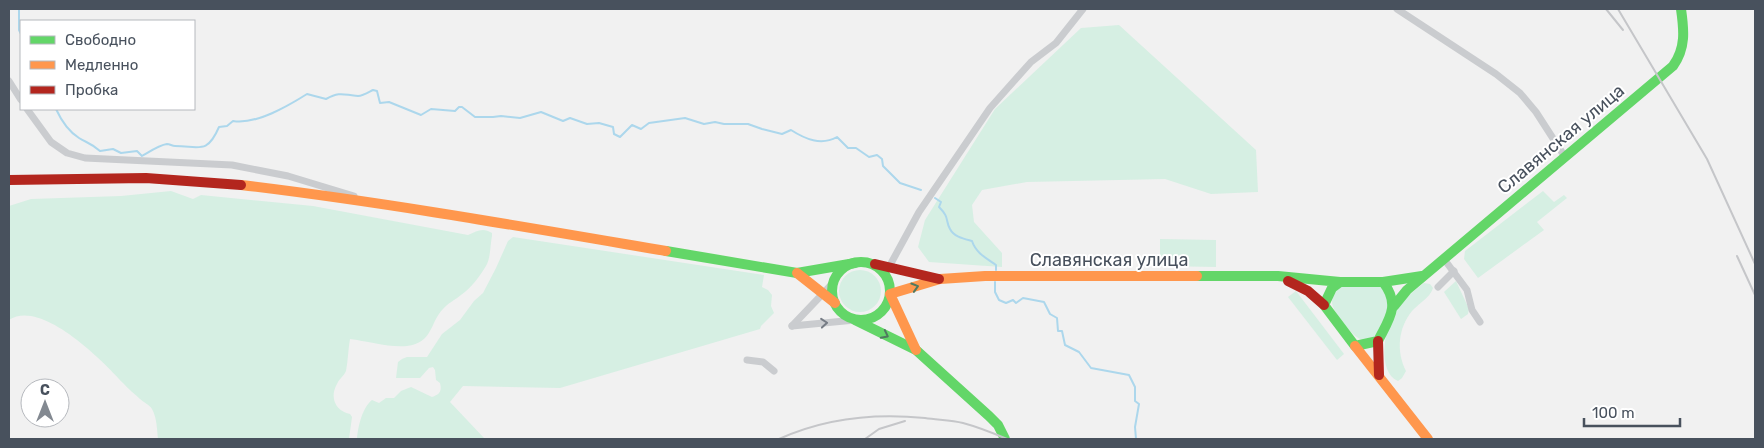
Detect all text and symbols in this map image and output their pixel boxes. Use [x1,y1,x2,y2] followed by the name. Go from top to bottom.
[20,20,195,110] legend
[65,31,136,49] text: Свободно
[65,56,138,74] text: Медленно
[1493,80,1629,198] street label: Славянская улица
[65,81,118,99] text: Пробка
[1030,249,1188,271] street label: Славянская улица
[910,282,919,292] one-way arrow
[820,318,828,329] one-way arrow
[880,329,889,339] one-way arrow
[20,378,70,428] north arrow
[40,382,50,399] text: С
[1584,396,1680,428] scale bar
[1592,404,1634,422] text: 100 m

